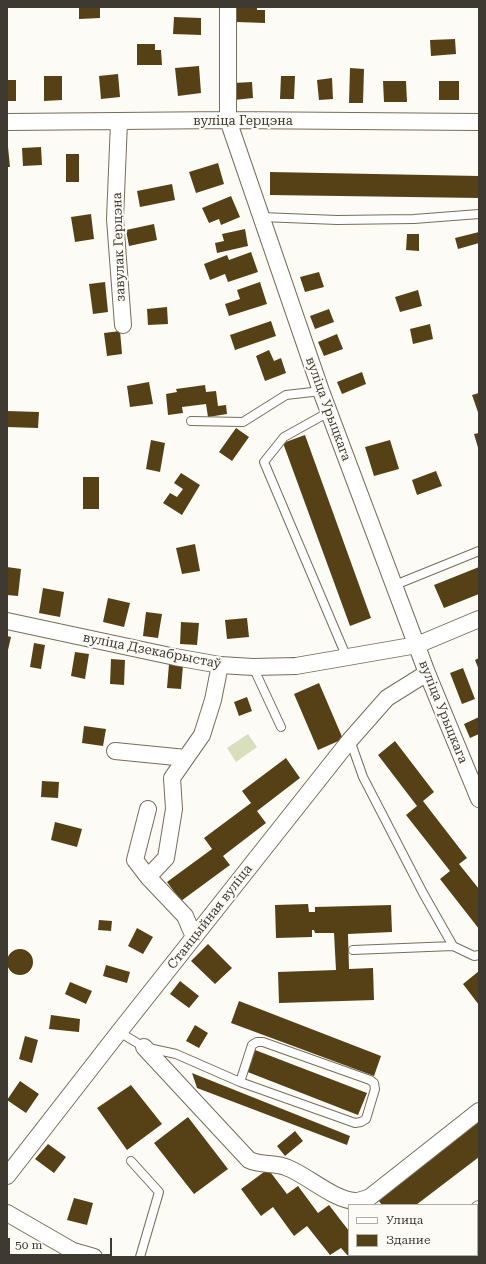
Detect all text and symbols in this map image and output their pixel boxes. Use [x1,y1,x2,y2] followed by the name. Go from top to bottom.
[193,113,293,129] street label: вуліца Герцэна
[109,192,129,302] street label: завулак Герцэна
[302,355,354,463] street label: вуліца Урыцкага
[81,630,223,672] street label: вуліца Дзекабрыстаў
[415,658,471,766] street label: вуліца Урыцкага
[164,862,256,972] street label: Станцыйная вуліца
[348,1204,478,1256] legend
[386,1213,423,1227] text: Улица
[10,1230,114,1256] scale bar
[386,1233,430,1247] text: Здание
[15,1238,42,1252] text: 50 m

